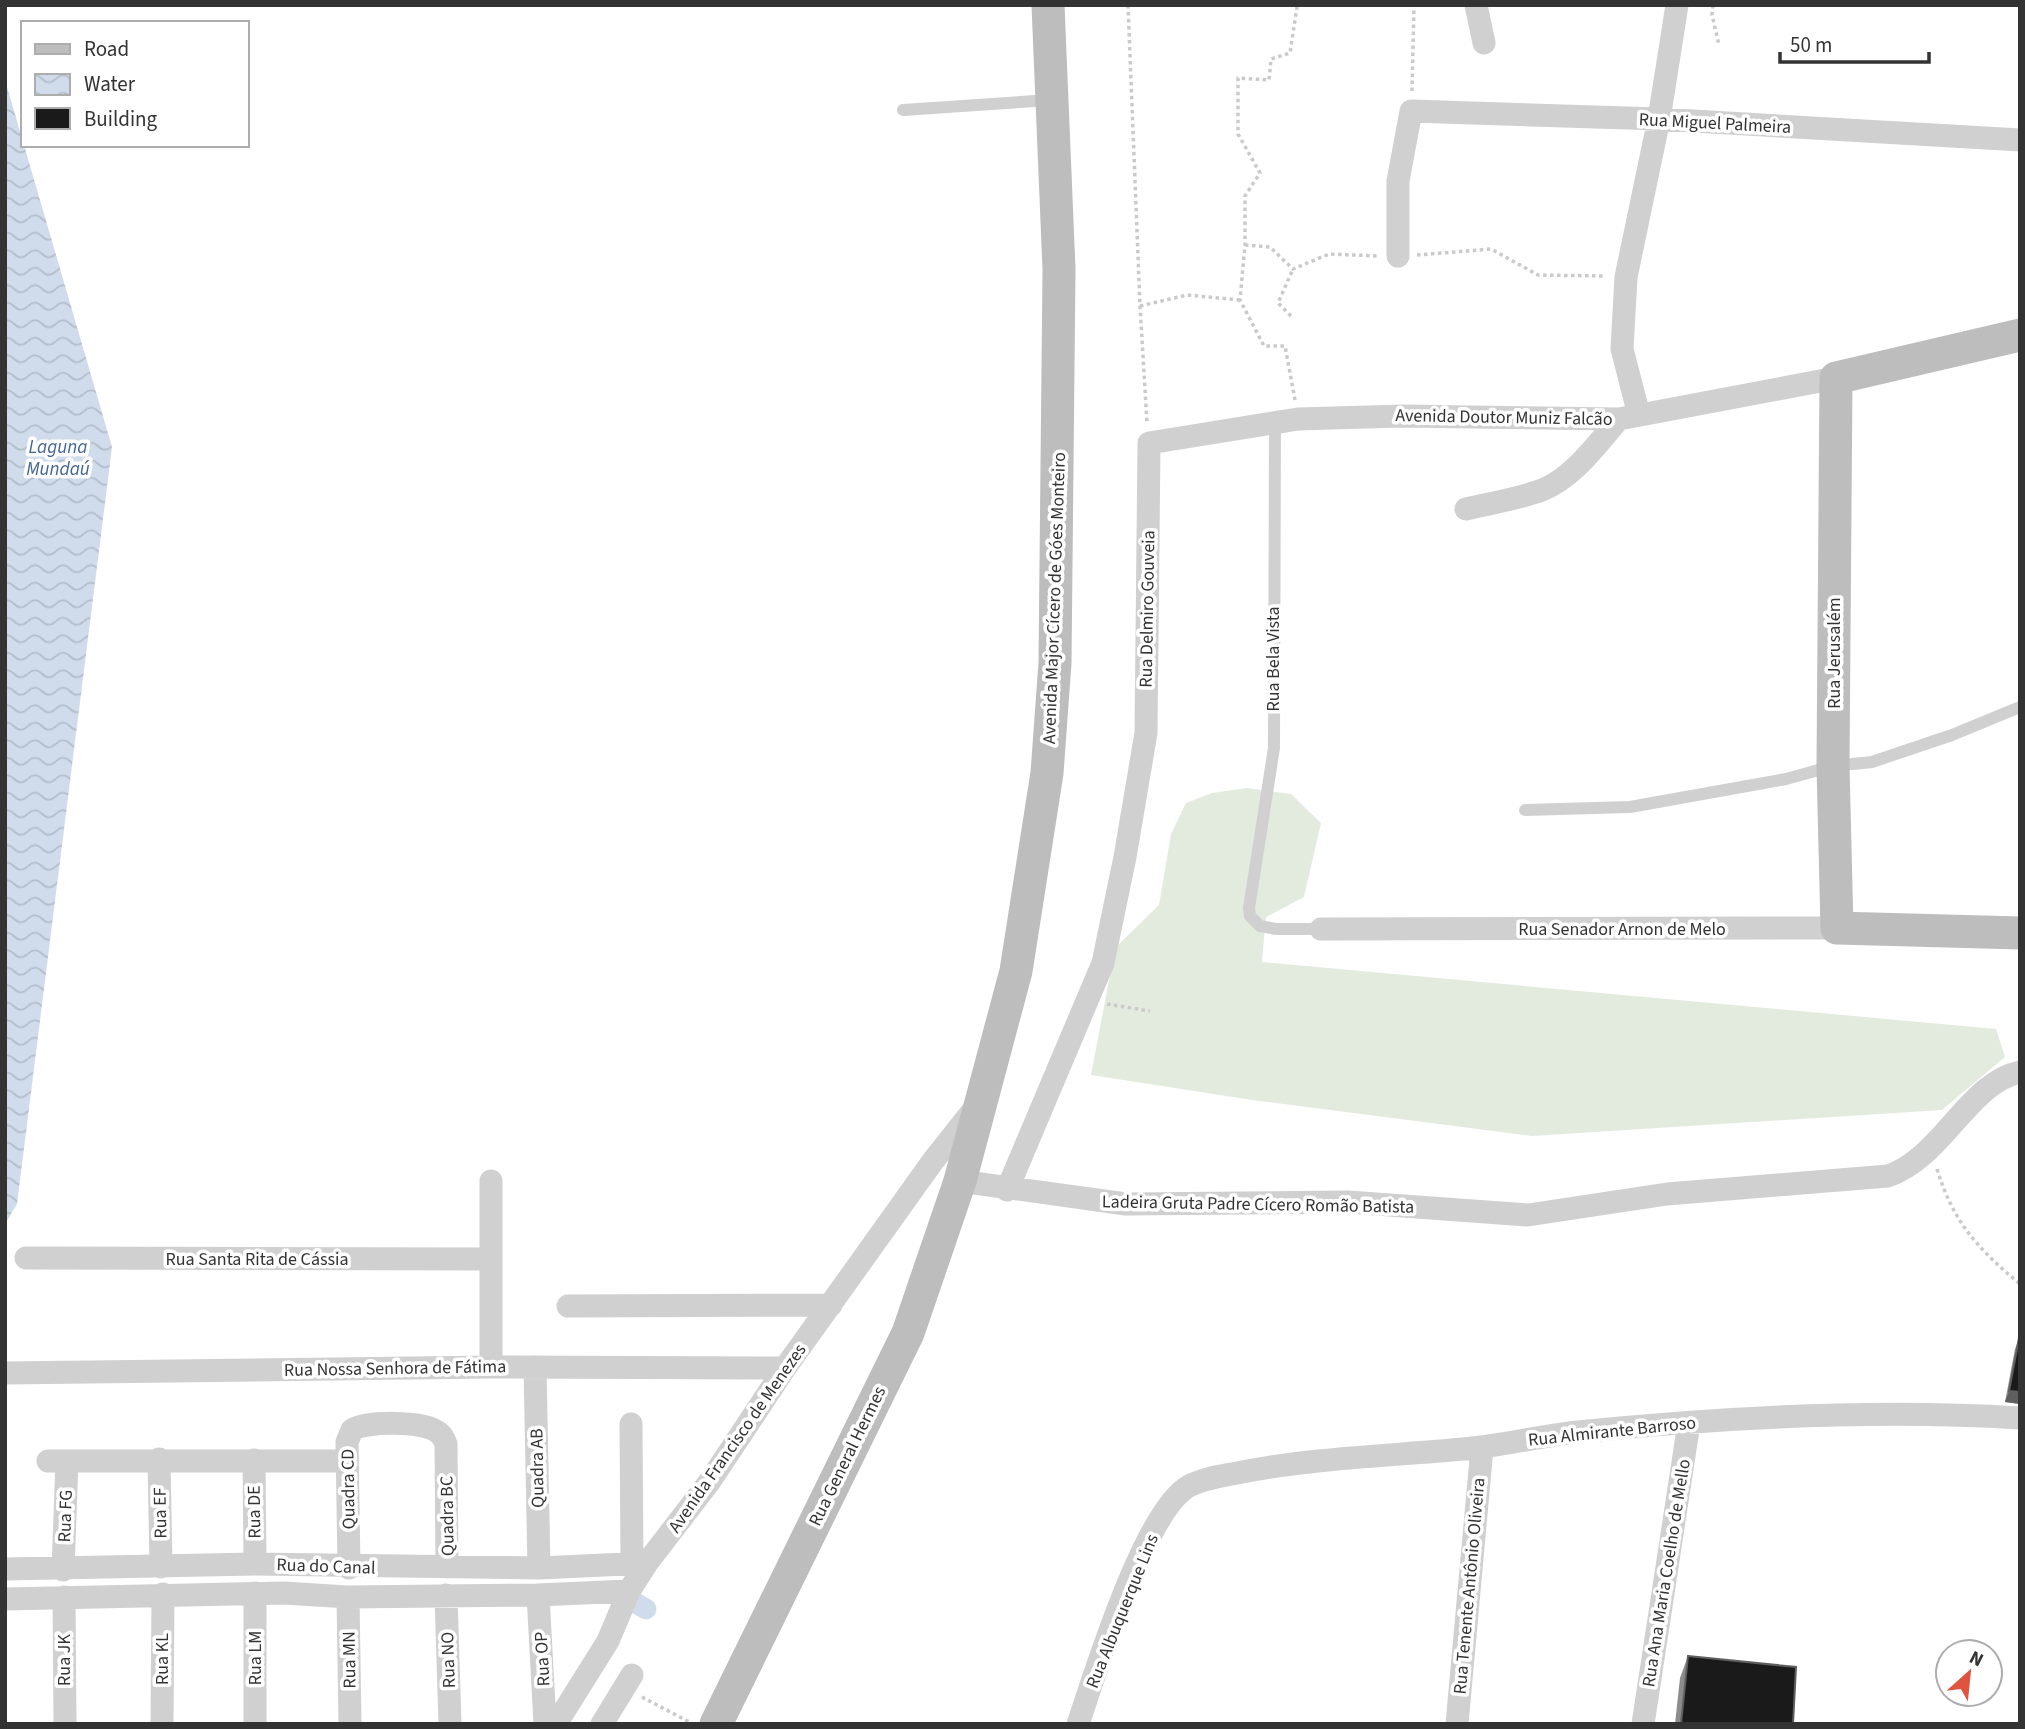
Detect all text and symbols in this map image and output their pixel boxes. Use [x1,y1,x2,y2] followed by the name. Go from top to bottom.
[21,21,248,147] legend
[1780,21,1929,65] scale bar
[1790,30,1832,60] text: 50 m
[84,34,129,64] text: Road
[84,69,136,99] text: Water
[84,104,158,134] text: Building
[1638,107,1792,140] street label: Rua Miguel Palmeira
[1395,403,1613,432] street label: Avenida Doutor Muniz Falcão
[26,434,90,483] water label: Laguna Mundaú
[1037,452,1072,744] street label: Avenida Major Cícero de Góes Monteiro
[1134,530,1161,688] street label: Rua Delmiro Gouveia
[1822,597,1847,709] street label: Rua Jerusalém
[1261,606,1286,712] street label: Rua Bela Vista
[1518,917,1726,942] street label: Rua Senador Arnon de Melo
[1102,1189,1414,1220] street label: Ladeira Gruta Padre Cícero Romão Batista
[165,1247,349,1272] street label: Rua Santa Rita de Cássia
[662,1339,812,1538] street label: Avenida Francisco de Menezes
[284,1354,506,1383] street label: Rua Nossa Senhora de Fátima
[803,1382,892,1530] street label: Rua General Hermes
[1527,1410,1697,1453] street label: Rua Almirante Barroso
[524,1428,551,1508] street label: Quadra AB
[335,1448,362,1530] street label: Quadra CD
[1636,1457,1697,1689] street label: Rua Ana Maria Coelho de Mello
[434,1476,461,1556] street label: Quadra BC
[1448,1477,1491,1695] street label: Rua Tenente Antônio Oliveira
[242,1485,267,1539] street label: Rua DE
[148,1487,173,1539] street label: Rua EF
[52,1489,79,1543] street label: Rua FG
[1080,1530,1165,1692] street label: Rua Albuquerque Lins
[276,1552,376,1581] street label: Rua do Canal
[243,1631,268,1685] street label: Rua LM
[337,1631,362,1689] street label: Rua MN
[435,1631,462,1689] street label: Rua NO
[529,1631,556,1687] street label: Rua OP
[150,1633,175,1685] street label: Rua KL
[52,1634,77,1686] street label: Rua JK
[1934,1638,2004,1708] north arrow
[1964,1644,1988,1674] text: N

